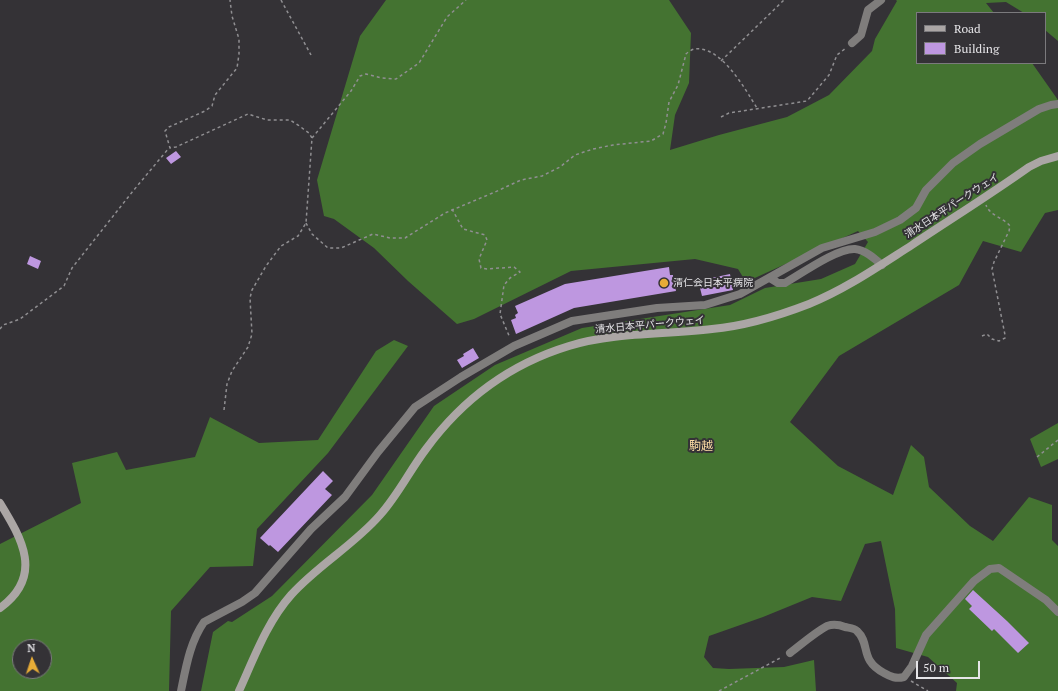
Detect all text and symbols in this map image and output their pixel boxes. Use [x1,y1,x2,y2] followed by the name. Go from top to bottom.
[916,12,1046,64] legend
[954,21,981,36] text: Road
[954,41,999,56] text: Building
[903,171,1001,241] street label: 清水日本平パークウェイ
[658,277,670,289] marker: 清仁会日本平病院
[673,277,753,289] place label: 清仁会日本平病院
[595,314,705,336] street label: 清水日本平パークウェイ
[689,440,713,454] district label: 駒越
[12,639,52,679] north arrow
[27,641,36,655] text: N
[918,653,982,679] scale bar
[923,660,949,675] text: 50 m

